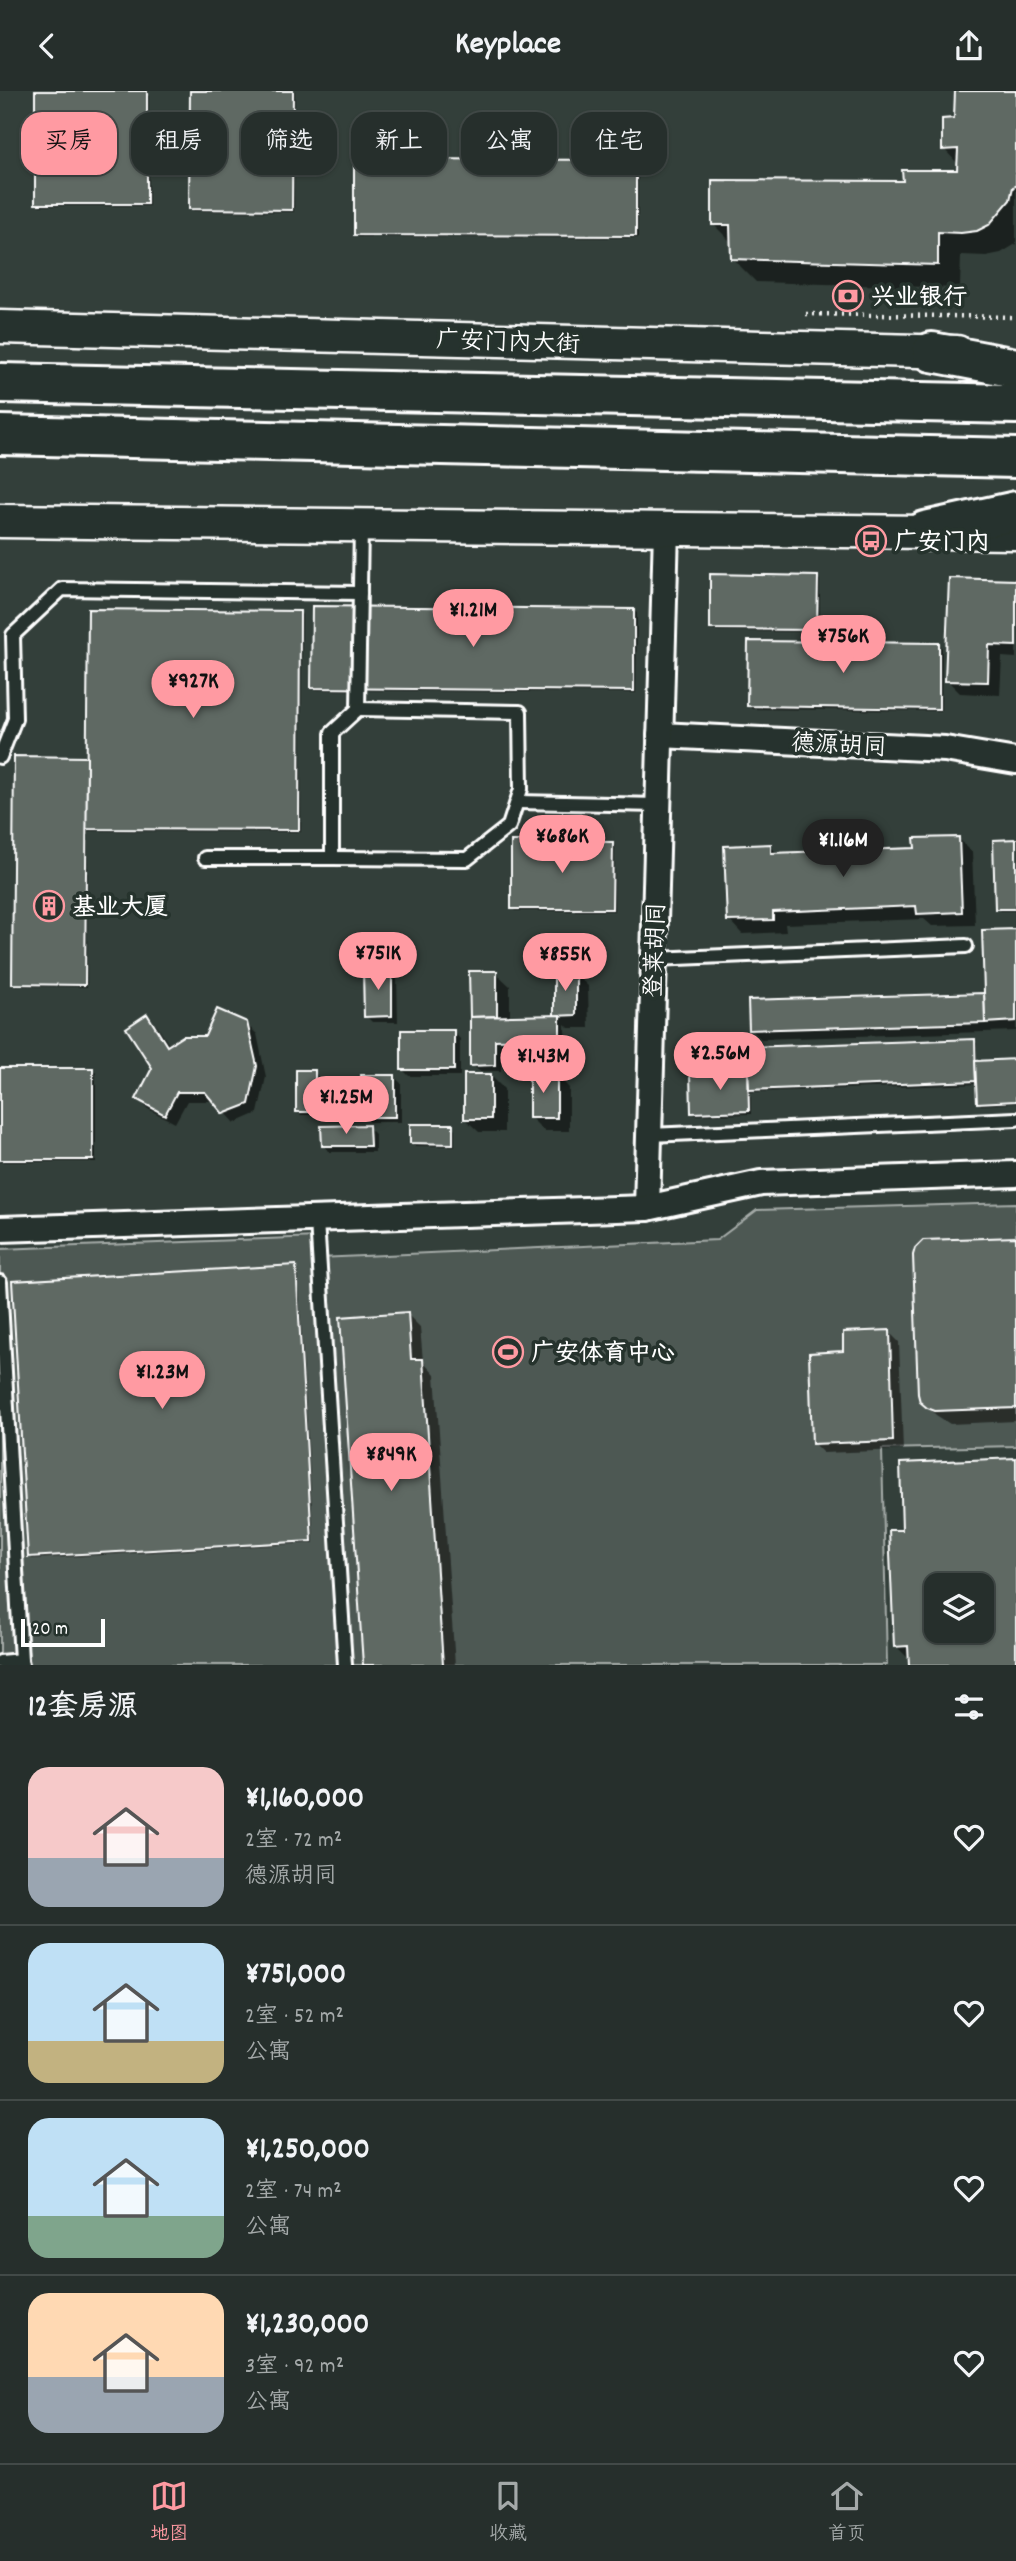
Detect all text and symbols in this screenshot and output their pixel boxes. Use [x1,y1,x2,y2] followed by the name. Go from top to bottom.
[455,23,561,69] text: Keyplace
[28,27,66,65] icon: back
[950,27,988,65] icon: share
[21,112,117,175] chip: 买房
[131,112,227,175] chip: 租房
[241,112,337,175] chip: 筛选
[351,112,447,175] chip: 新上
[461,112,557,175] chip: 公寓
[571,112,667,175] chip: 住宅
[831,279,865,313] bank icon: 兴业银行
[871,282,967,316] place label: 兴业银行
[435,324,580,364] street label: 广安门内大街
[854,524,888,558] bus stop icon: 广安门内
[894,527,990,561] place label: 广安门内
[416,589,530,649] pin: ¥1.21M
[449,595,497,628] text: ¥1.21M
[794,615,892,675] pin: ¥756K
[817,621,869,654] text: ¥756K
[144,661,242,720] pin: ¥927K
[167,666,219,699] text: ¥927K
[790,728,888,766] street label: 德源胡同
[513,815,611,875] pin: ¥686K
[786,819,900,879] pin: ¥1.16M
[535,821,589,854] text: ¥686K
[818,825,868,858] text: ¥1.16M
[32,889,66,923] building icon: 基业大厦
[72,892,168,926] place label: 基业大厦
[638,902,676,999] street label: 登莱胡同
[329,933,427,992] pin: ¥751K
[516,933,614,993] pin: ¥855K
[355,938,401,971] text: ¥751K
[539,939,591,972] text: ¥855K
[663,1033,777,1092] pin: ¥2.56M
[486,1035,600,1095] pin: ¥1.43M
[690,1038,750,1071] text: ¥2.56M
[516,1041,570,1074] text: ¥1.43M
[289,1077,403,1136] pin: ¥1.25M
[319,1082,373,1115] text: ¥1.25M
[491,1335,525,1369] sports icon: 广安体育中心
[531,1338,675,1372] place label: 广安体育中心
[105,1351,219,1411] pin: ¥1.23M
[135,1357,189,1390] text: ¥1.23M
[342,1433,440,1493] pin: ¥849K
[365,1439,417,1472] text: ¥849K
[924,1573,994,1643] map controls
[924,1573,994,1643] button: layers
[21,1616,105,1648] scale bar
[32,1617,68,1644] text: 20 m
[28,1688,138,1731] text: 12套房源
[950,1688,988,1726] icon: filters
[245,1779,364,1822] text: ¥1,160,000
[84,1795,168,1879] icon: home
[950,1818,988,1856] icon: heart
[245,1825,342,1858] text: 2室 · 72 m²
[245,1861,337,1894] text: 德源胡同
[245,1955,346,1998] text: ¥751,000
[84,1971,168,2055] icon: home
[950,1994,988,2032] icon: heart
[245,2001,344,2034] text: 2室 · 52 m²
[245,2037,291,2070] text: 公寓
[245,2130,370,2173] text: ¥1,250,000
[84,2146,168,2230] icon: home
[950,2169,988,2207] icon: heart
[245,2176,342,2209] text: 2室 · 74 m²
[245,2212,291,2245] text: 公寓
[245,2305,369,2348] text: ¥1,230,000
[84,2321,168,2405] icon: home
[950,2344,988,2382] icon: heart
[245,2351,344,2384] text: 3室 · 92 m²
[245,2387,291,2420] text: 公寓
[150,2477,188,2549] tab: 地图
[489,2477,527,2549] tab: 收藏
[828,2477,866,2549] tab: 首页

